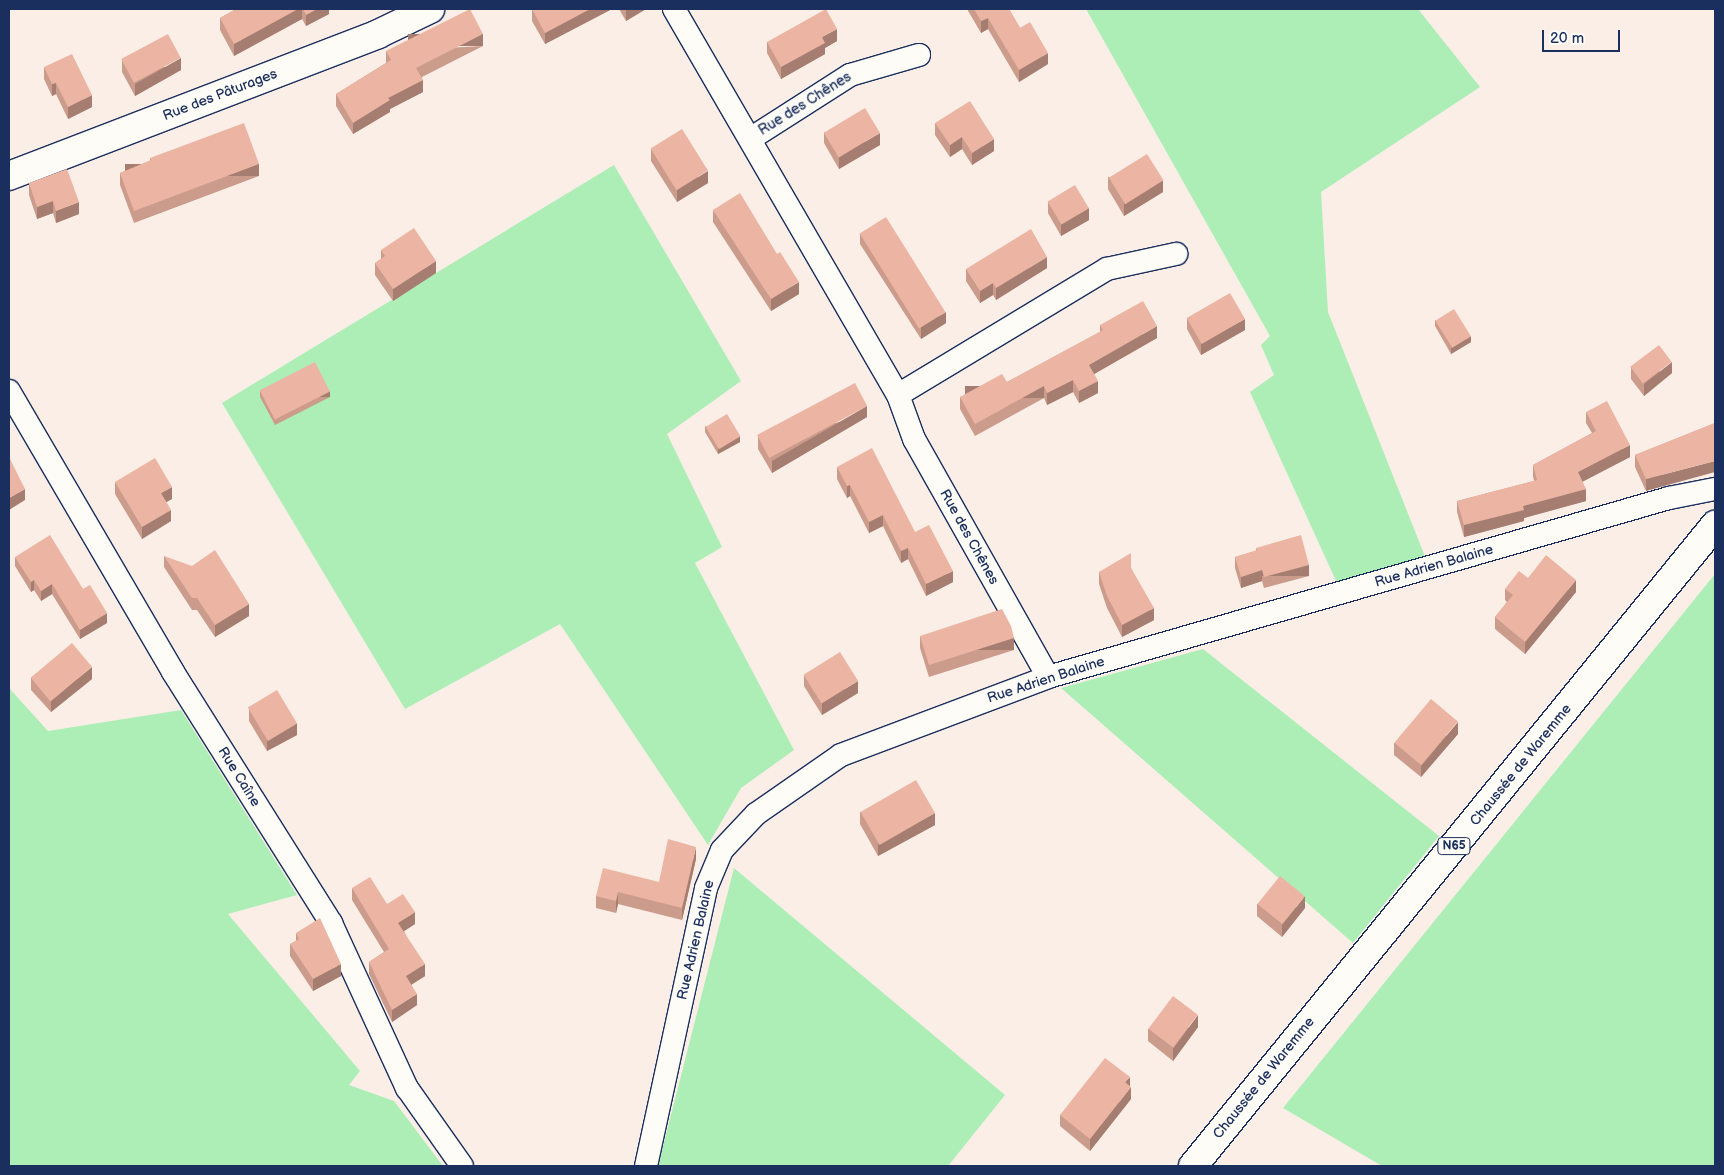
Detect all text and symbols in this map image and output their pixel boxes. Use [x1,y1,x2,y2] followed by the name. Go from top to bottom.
[1544,20,1622,52] scale bar
[1550,29,1584,48] text: 20 m
[160,65,280,125] street label: Rue des Pâturages
[756,69,854,139] street label: Rue des Chênes
[936,487,1002,587] street label: Rue des Chênes
[1373,541,1495,591] street label: Rue Adrien Balaine
[985,653,1107,707] street label: Rue Adrien Balaine
[1467,701,1575,829] street label: Chaussée de Waremme
[214,744,264,810] street label: Rue Caîne
[1436,836,1472,856] road number: N65
[674,878,718,1002] street label: Rue Adrien Balaine
[1210,1014,1318,1142] street label: Chaussée de Waremme

